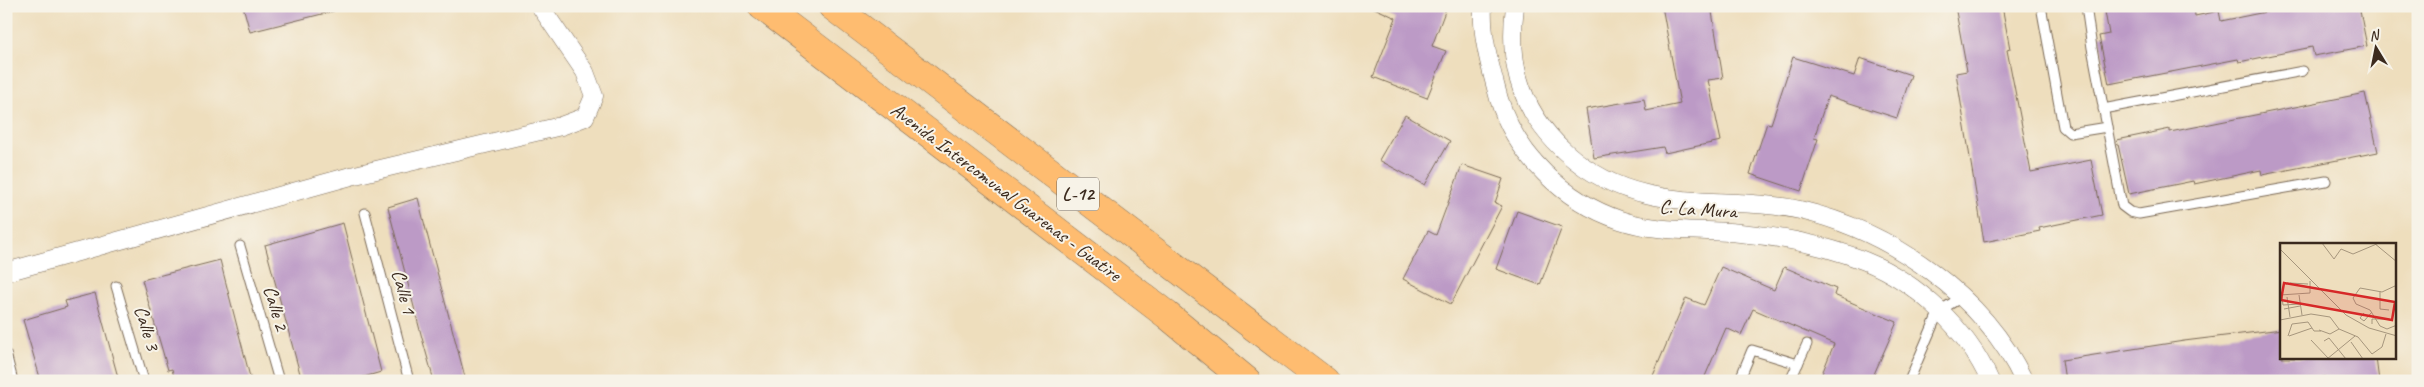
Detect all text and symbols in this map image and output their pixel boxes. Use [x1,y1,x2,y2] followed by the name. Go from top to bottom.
[2352,22,2402,72] north arrow
[2368,26,2382,45] text: N
[886,97,1127,288] street label: Avenida Intercomunal Guarenas - Guatire
[1057,178,1099,210] road number: L-12
[1658,194,1739,224] street label: C. La Mura
[2280,243,2396,360] inset map
[386,267,422,318] street label: Calle 1
[258,283,295,335] street label: Calle 2
[128,303,166,355] street label: Calle 3

